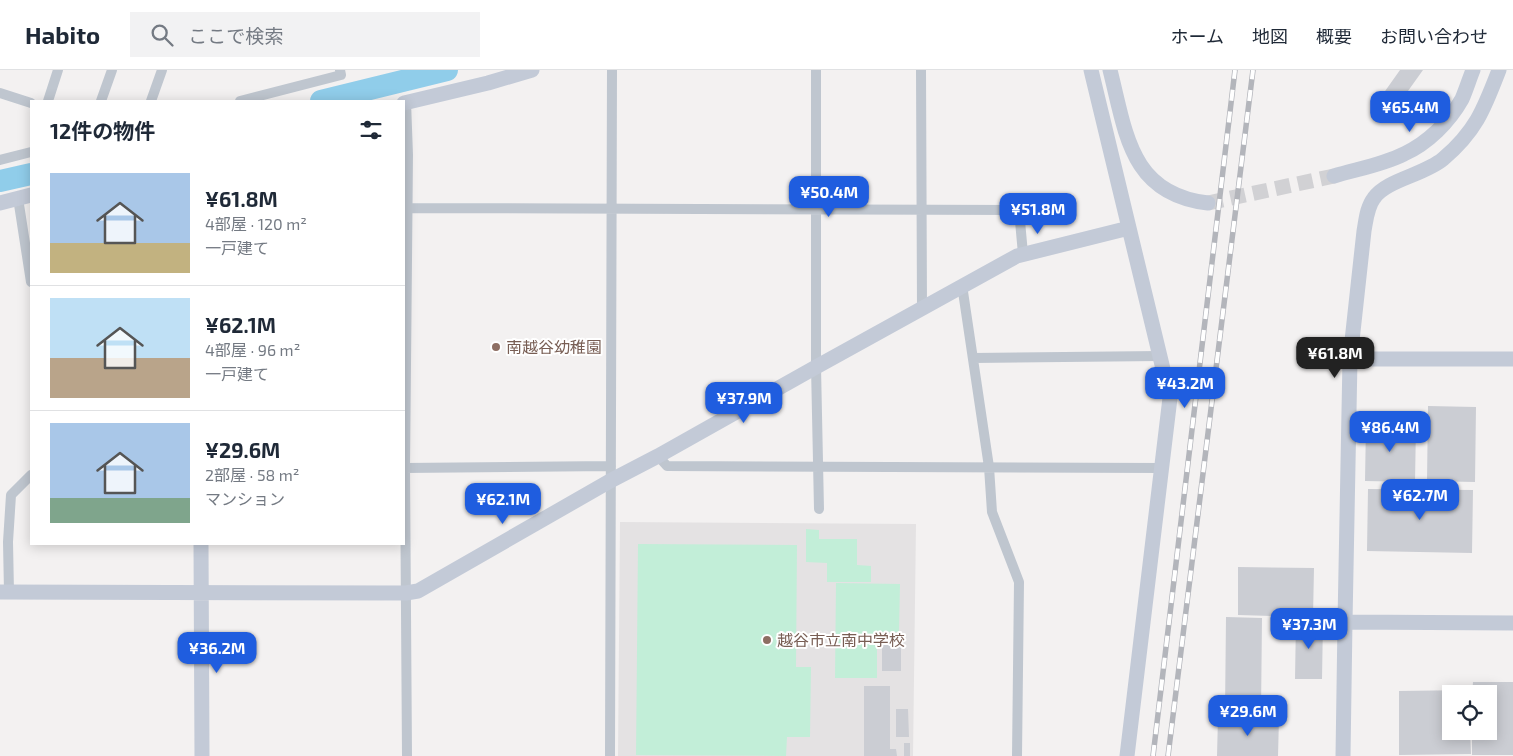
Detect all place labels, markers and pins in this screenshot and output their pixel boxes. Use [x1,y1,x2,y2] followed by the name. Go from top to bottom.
[1369,90,1451,133] pin: ¥65.4M
[788,176,870,218] pin: ¥50.4M
[997,192,1079,235] pin: ¥51.8M
[1294,336,1376,379] pin: ¥61.8M
[506,337,602,356] place label: 南越谷幼稚園
[490,341,502,353] marker: 南越谷幼稚園
[1144,366,1226,409] pin: ¥43.2M
[703,382,785,424] pin: ¥37.9M
[1349,410,1431,453] pin: ¥86.4M
[1379,478,1461,521] pin: ¥62.7M
[462,482,544,525] pin: ¥62.1M
[1268,608,1350,650] pin: ¥37.3M
[777,630,905,649] place label: 越谷市立南中学校
[176,632,258,674] pin: ¥36.2M
[761,634,773,646] marker: 越谷市立南中学校
[1207,694,1289,737] pin: ¥29.6M

